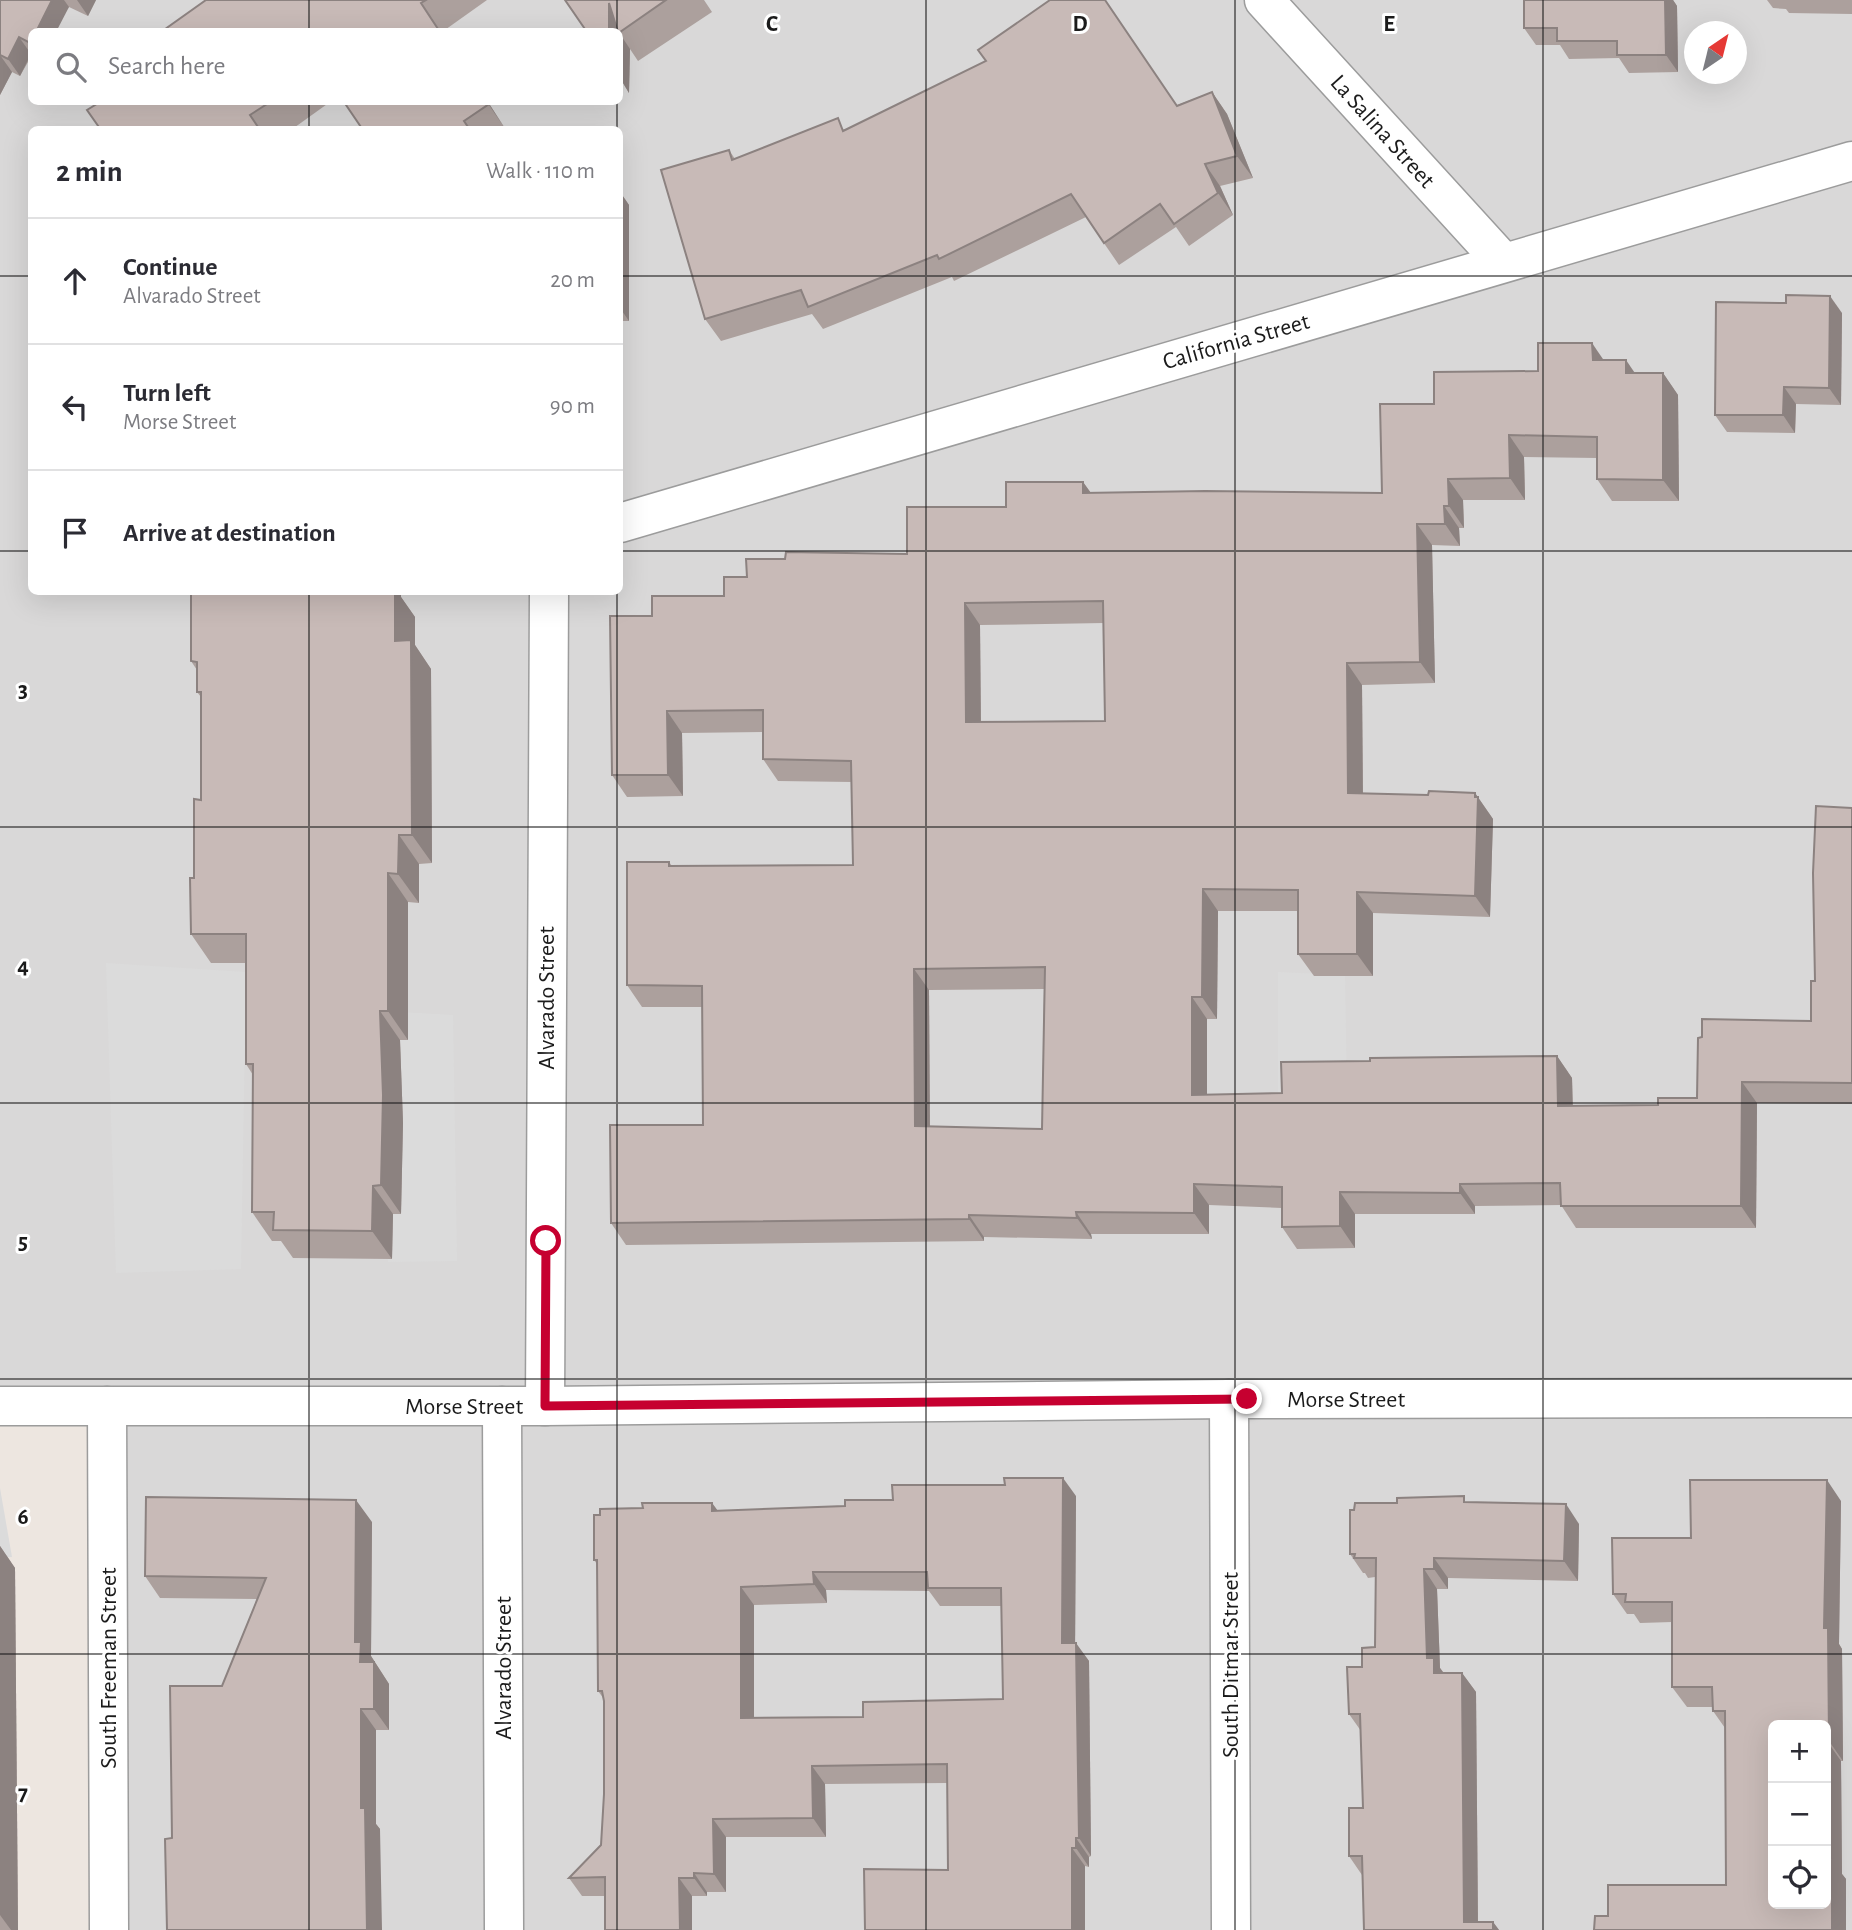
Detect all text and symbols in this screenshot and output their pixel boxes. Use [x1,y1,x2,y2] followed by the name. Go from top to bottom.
[766,13,778,36] text: C
[1072,13,1088,36] text: D
[1383,13,1395,36] text: E
[1684,21,1747,84] north arrow
[28,28,623,105] search box
[52,48,90,86] icon: search
[108,53,226,79] text: Search here
[1326,71,1439,193] street label: La Salina Street
[56,157,123,187] text: 2 min
[486,160,595,183] text: Walk · 110 m
[123,254,218,280] text: Continue
[56,262,94,300] icon: ahead
[550,269,595,292] text: 20 m
[123,285,261,308] text: Alvarado Street
[1160,309,1313,374] street label: California Street
[123,380,211,406] text: Turn left
[56,388,94,426] icon: left
[550,395,595,418] text: 90 m
[123,411,236,434] text: Morse Street
[56,514,94,552] icon: arrive
[123,520,336,546] text: Arrive at destination
[18,679,28,702] text: 3
[535,926,559,1070] street label: Alvarado Street
[17,955,29,978] text: 4
[530,1225,561,1256] route start
[18,1231,28,1254] text: 5
[1231,1383,1262,1414] route end
[1287,1388,1405,1412] street label: Morse Street
[405,1395,523,1419] street label: Morse Street
[17,1506,29,1529] text: 6
[97,1567,121,1769] street label: South Freeman Street
[1219,1572,1243,1758] street label: South Ditmar Street
[492,1596,516,1740] street label: Alvarado Street
[1768,1720,1831,1909] map controls
[1768,1720,1831,1783] button: +
[18,1782,28,1805] text: 7
[1768,1783,1831,1846] button: −
[1768,1846,1831,1909] button: locate

